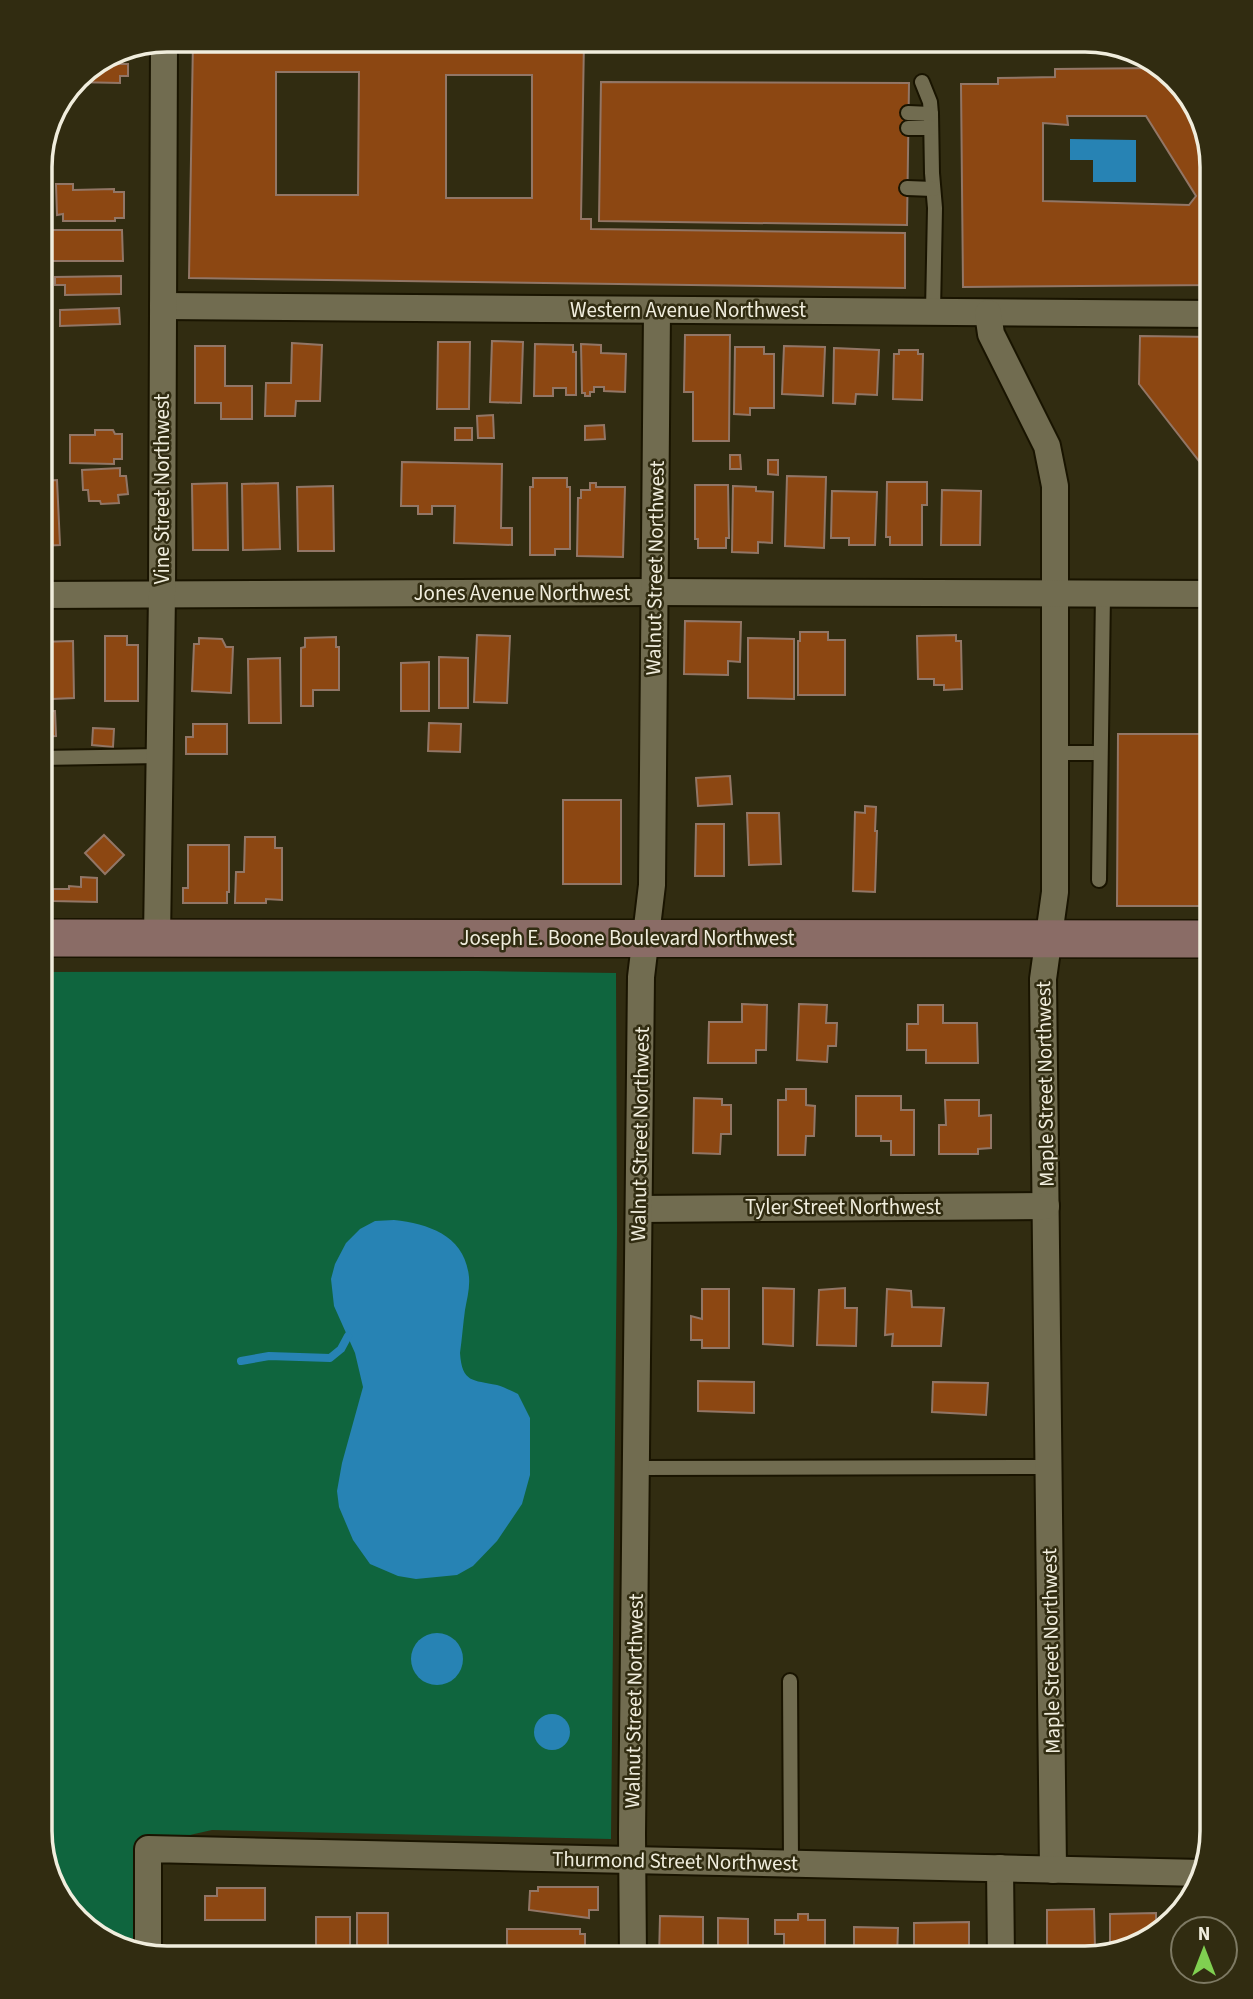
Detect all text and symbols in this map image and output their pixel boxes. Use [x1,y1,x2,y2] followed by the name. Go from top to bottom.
[570,295,806,325] street label: Western Avenue Northwest
[147,394,177,584] street label: Vine Street Northwest
[638,460,672,676] street label: Walnut Street Northwest
[414,578,630,608] street label: Jones Avenue Northwest
[459,923,795,953] street label: Joseph E. Boone Boulevard Northwest
[1028,981,1062,1187] street label: Maple Street Northwest
[623,1026,657,1242] street label: Walnut Street Northwest
[745,1192,941,1222] street label: Tyler Street Northwest
[1034,1548,1068,1754] street label: Maple Street Northwest
[617,1593,651,1809] street label: Walnut Street Northwest
[552,1844,798,1878] street label: Thurmond Street Northwest
[1169,1915,1239,1985] north arrow
[1198,1921,1210,1948] text: N

